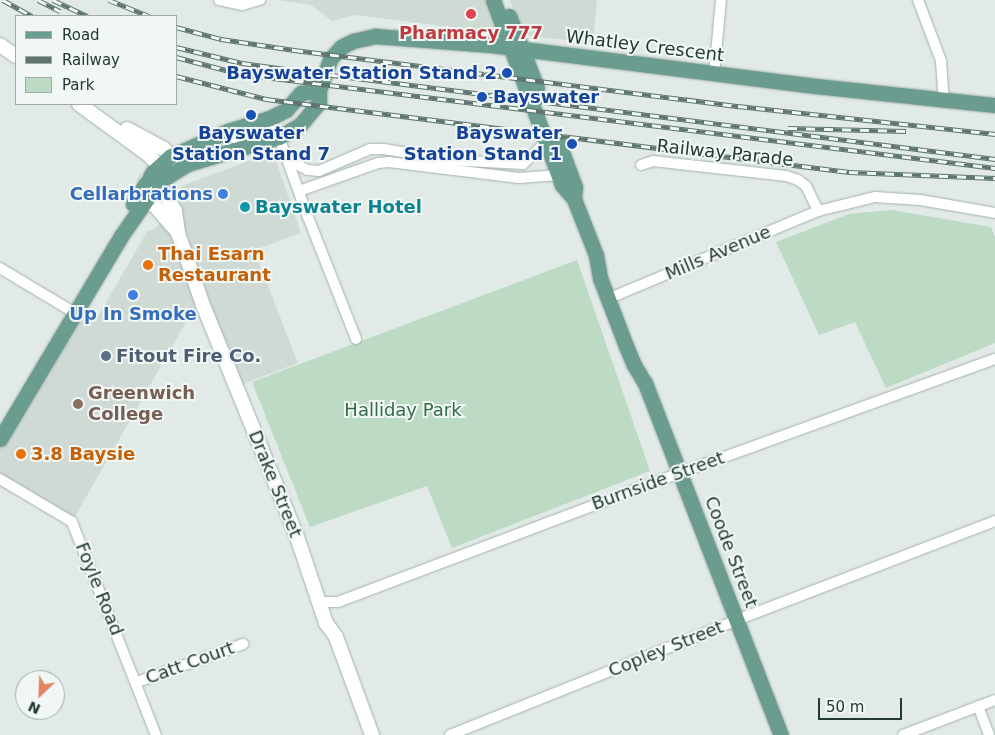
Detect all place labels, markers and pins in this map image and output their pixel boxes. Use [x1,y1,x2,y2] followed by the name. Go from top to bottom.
[465,8,477,20] marker: Pharmacy 777
[399,22,543,44] place label: Pharmacy 777
[226,62,497,84] place label: Bayswater Station Stand 2
[501,67,513,79] marker: Bayswater Station Stand 2
[493,86,599,108] place label: Bayswater
[475,90,489,104] marker: Bayswater
[245,109,257,121] marker: Bayswater Station Stand 7
[172,123,330,166] place label: Bayswater Station Stand 7
[404,123,562,166] place label: Bayswater Station Stand 1
[566,138,578,150] marker: Bayswater Station Stand 1
[70,183,213,205] place label: Cellarbrations
[217,188,229,200] marker: Cellarbrations
[255,196,422,218] place label: Bayswater Hotel
[239,201,251,213] marker: Bayswater Hotel
[158,244,271,286] place label: Thai Esarn Restaurant
[142,259,154,271] marker: Thai Esarn Restaurant
[127,289,139,301] marker: Up In Smoke
[69,303,197,325] place label: Up In Smoke
[116,345,261,367] place label: Fitout Fire Co.
[100,350,112,362] marker: Fitout Fire Co.
[88,383,195,426] place label: Greenwich College
[72,398,84,410] marker: Greenwich College
[31,443,135,465] place label: 3.8 Baysie
[15,448,27,460] marker: 3.8 Baysie

